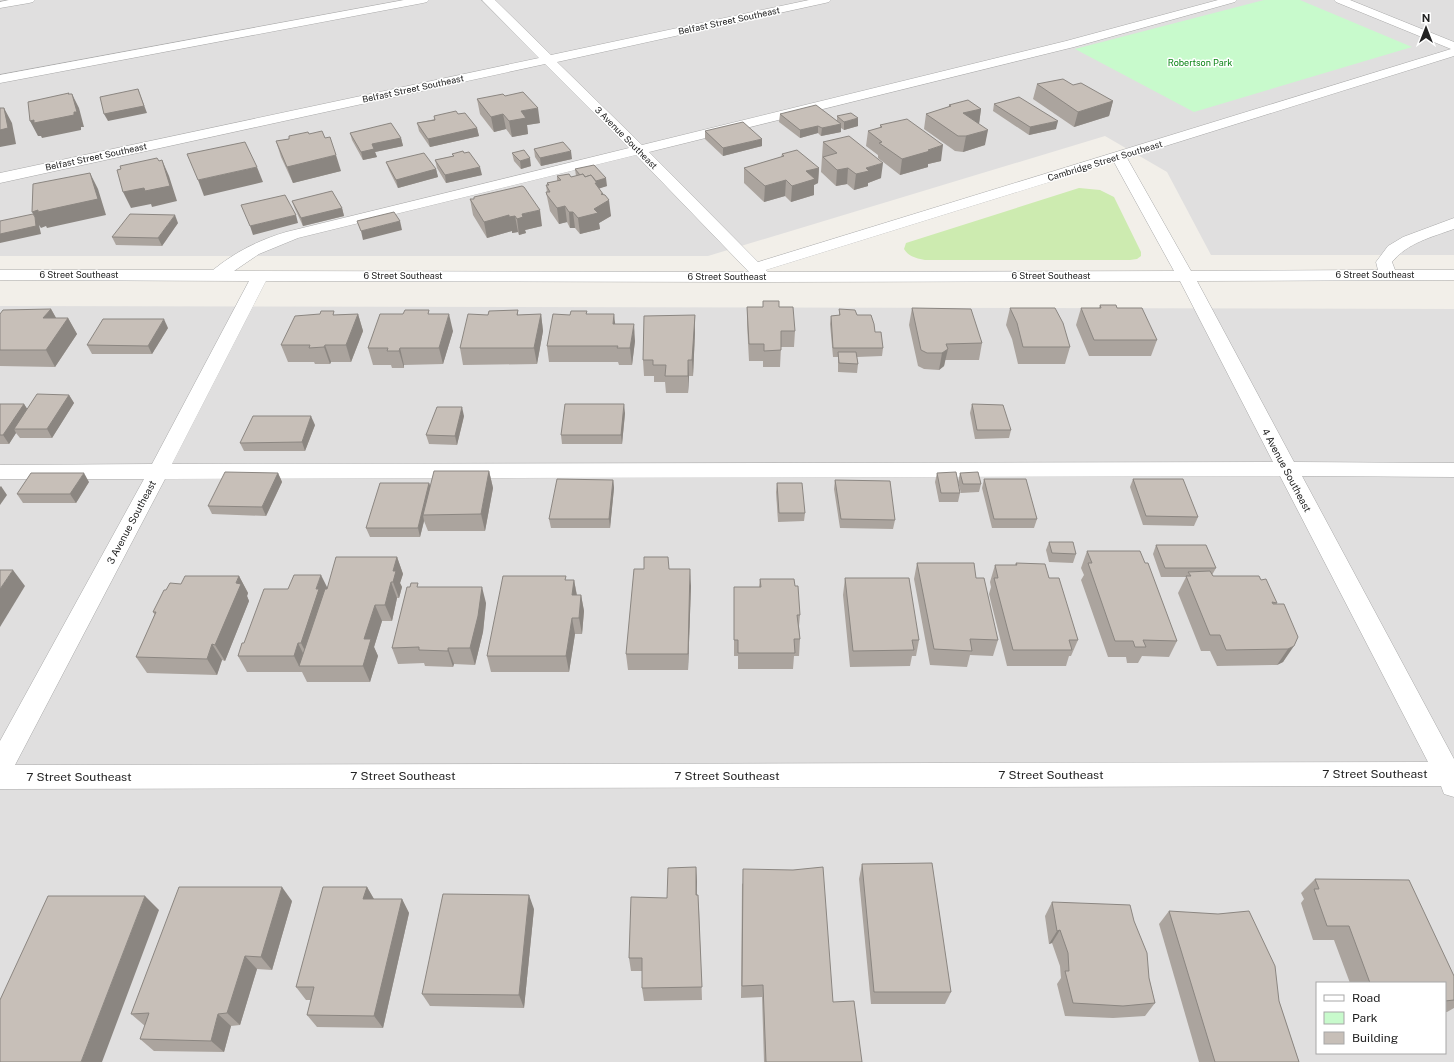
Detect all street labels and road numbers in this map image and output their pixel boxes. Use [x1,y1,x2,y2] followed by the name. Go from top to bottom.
[677,4,781,37] street label: Belfast Street Southeast
[361,72,465,105] street label: Belfast Street Southeast
[593,104,660,172] street label: 3 Avenue Southeast
[1046,138,1164,183] street label: Cambridge Street Southeast
[44,140,148,173] street label: Belfast Street Southeast
[39,269,119,280] street label: 6 Street Southeast
[1335,269,1415,280] street label: 6 Street Southeast
[363,270,443,281] street label: 6 Street Southeast
[1011,270,1091,281] street label: 6 Street Southeast
[687,271,767,282] street label: 6 Street Southeast
[1260,426,1314,514] street label: 4 Avenue Southeast
[104,478,158,566] street label: 3 Avenue Southeast
[1322,767,1428,781] street label: 7 Street Southeast
[998,768,1104,782] street label: 7 Street Southeast
[350,769,456,783] street label: 7 Street Southeast
[674,769,780,783] street label: 7 Street Southeast
[26,770,132,784] street label: 7 Street Southeast

